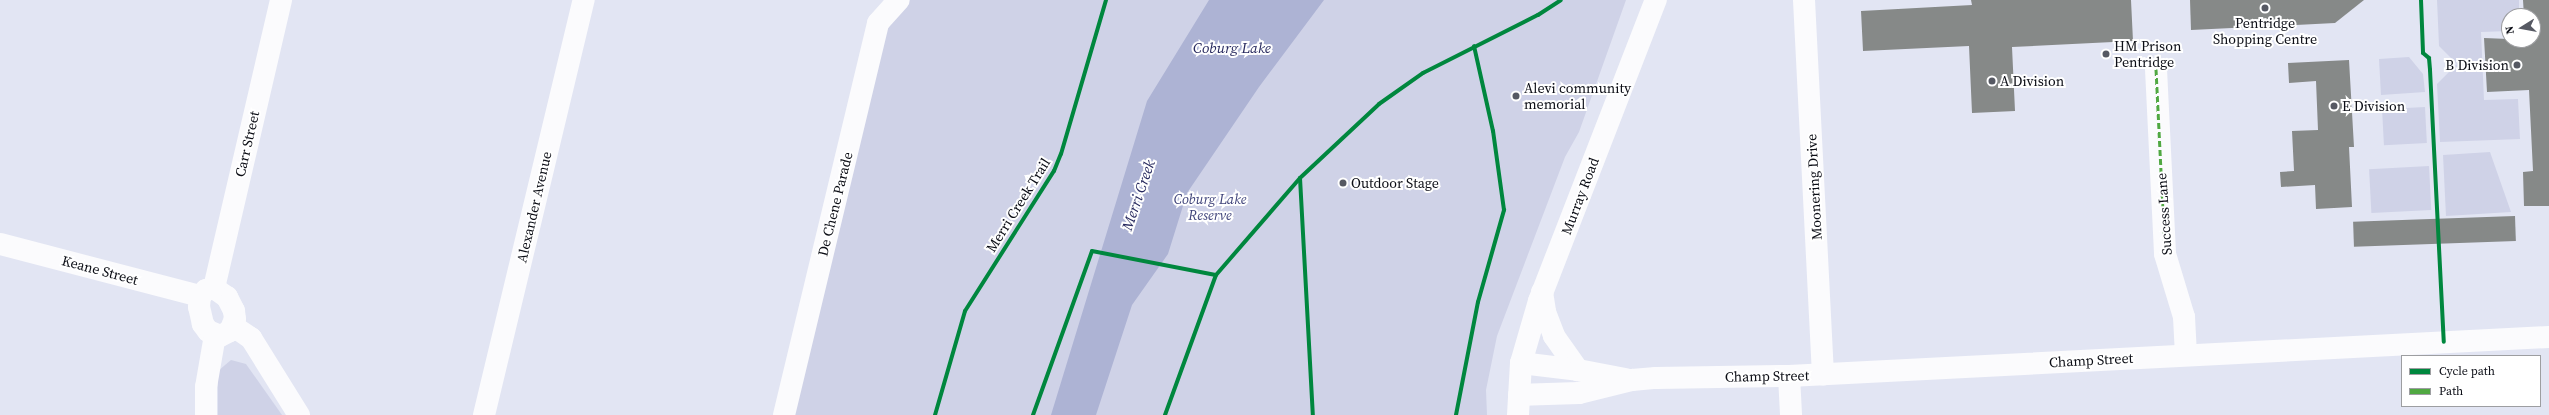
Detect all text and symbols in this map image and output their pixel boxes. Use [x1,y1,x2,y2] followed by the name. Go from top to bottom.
[2260,3,2270,13] marker: Pentridge Shopping Centre
[2501,8,2541,48] north arrow
[2213,15,2317,48] place label: Pentridge Shopping Centre
[2502,25,2518,36] text: N
[2114,38,2181,70] place label: HM Prison Pentridge
[1193,39,1271,57] water label: Coburg Lake
[2101,49,2111,59] marker: HM Prison Pentridge
[2445,57,2509,73] place label: B Division
[2512,60,2522,70] marker: B Division
[2000,73,2064,89] place label: A Division
[1987,76,1997,86] marker: A Division
[1524,80,1631,112] place label: Alevi community memorial
[1511,91,1521,101] marker: Alevi community memorial
[2342,98,2405,114] place label: E Division
[2329,101,2339,111] marker: E Division
[231,109,263,179] street label: Carr Street
[1803,134,1825,240] street label: Moonering Drive
[513,150,555,264] street label: Alexander Avenue
[814,150,856,258] street label: De Chene Parade
[982,155,1054,255] street label: Merri Creek Trail
[1558,155,1602,237] street label: Murray Road
[1118,157,1158,233] water label: Merri Creek
[2153,172,2175,256] street label: Success Lane
[1351,175,1439,191] place label: Outdoor Stage
[1338,178,1348,188] marker: Outdoor Stage
[1174,191,1246,224] park label: Coburg Lake Reserve
[60,252,140,288] street label: Keane Street
[2048,349,2134,371] street label: Champ Street
[2401,355,2541,407] legend
[2439,363,2495,379] text: Cycle path
[1725,367,1809,385] street label: Champ Street
[2439,383,2463,399] text: Path

